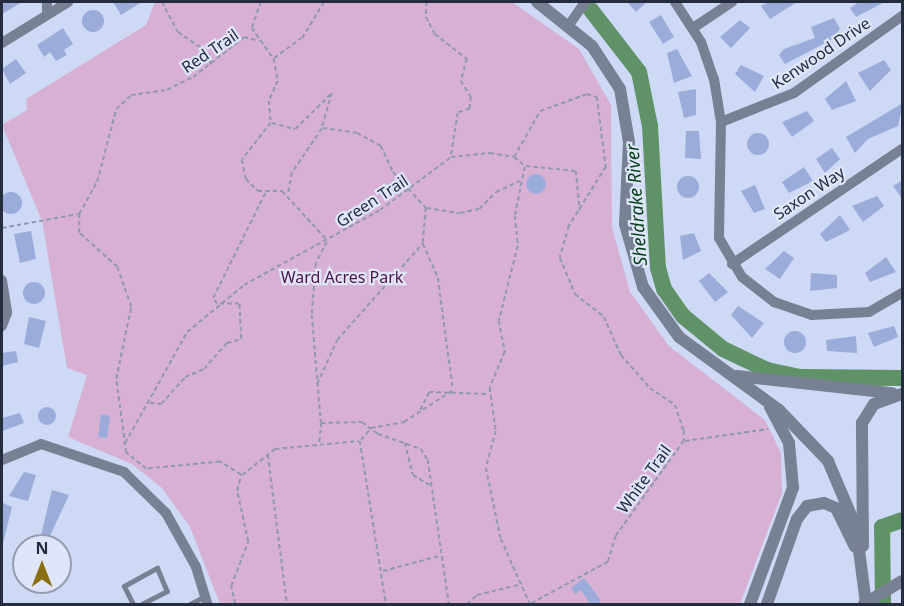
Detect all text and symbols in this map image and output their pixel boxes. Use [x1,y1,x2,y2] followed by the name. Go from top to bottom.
[768,13,874,93] street label: Kenwood Drive
[178,25,242,77] street label: Red Trail
[621,143,651,267] water label: Sheldrake River
[770,162,848,224] street label: Saxon Way
[333,171,411,231] street label: Green Trail
[281,267,403,287] park label: Ward Acres Park
[613,441,675,517] street label: White Trail
[12,534,72,594] north arrow
[35,537,49,559] text: N

